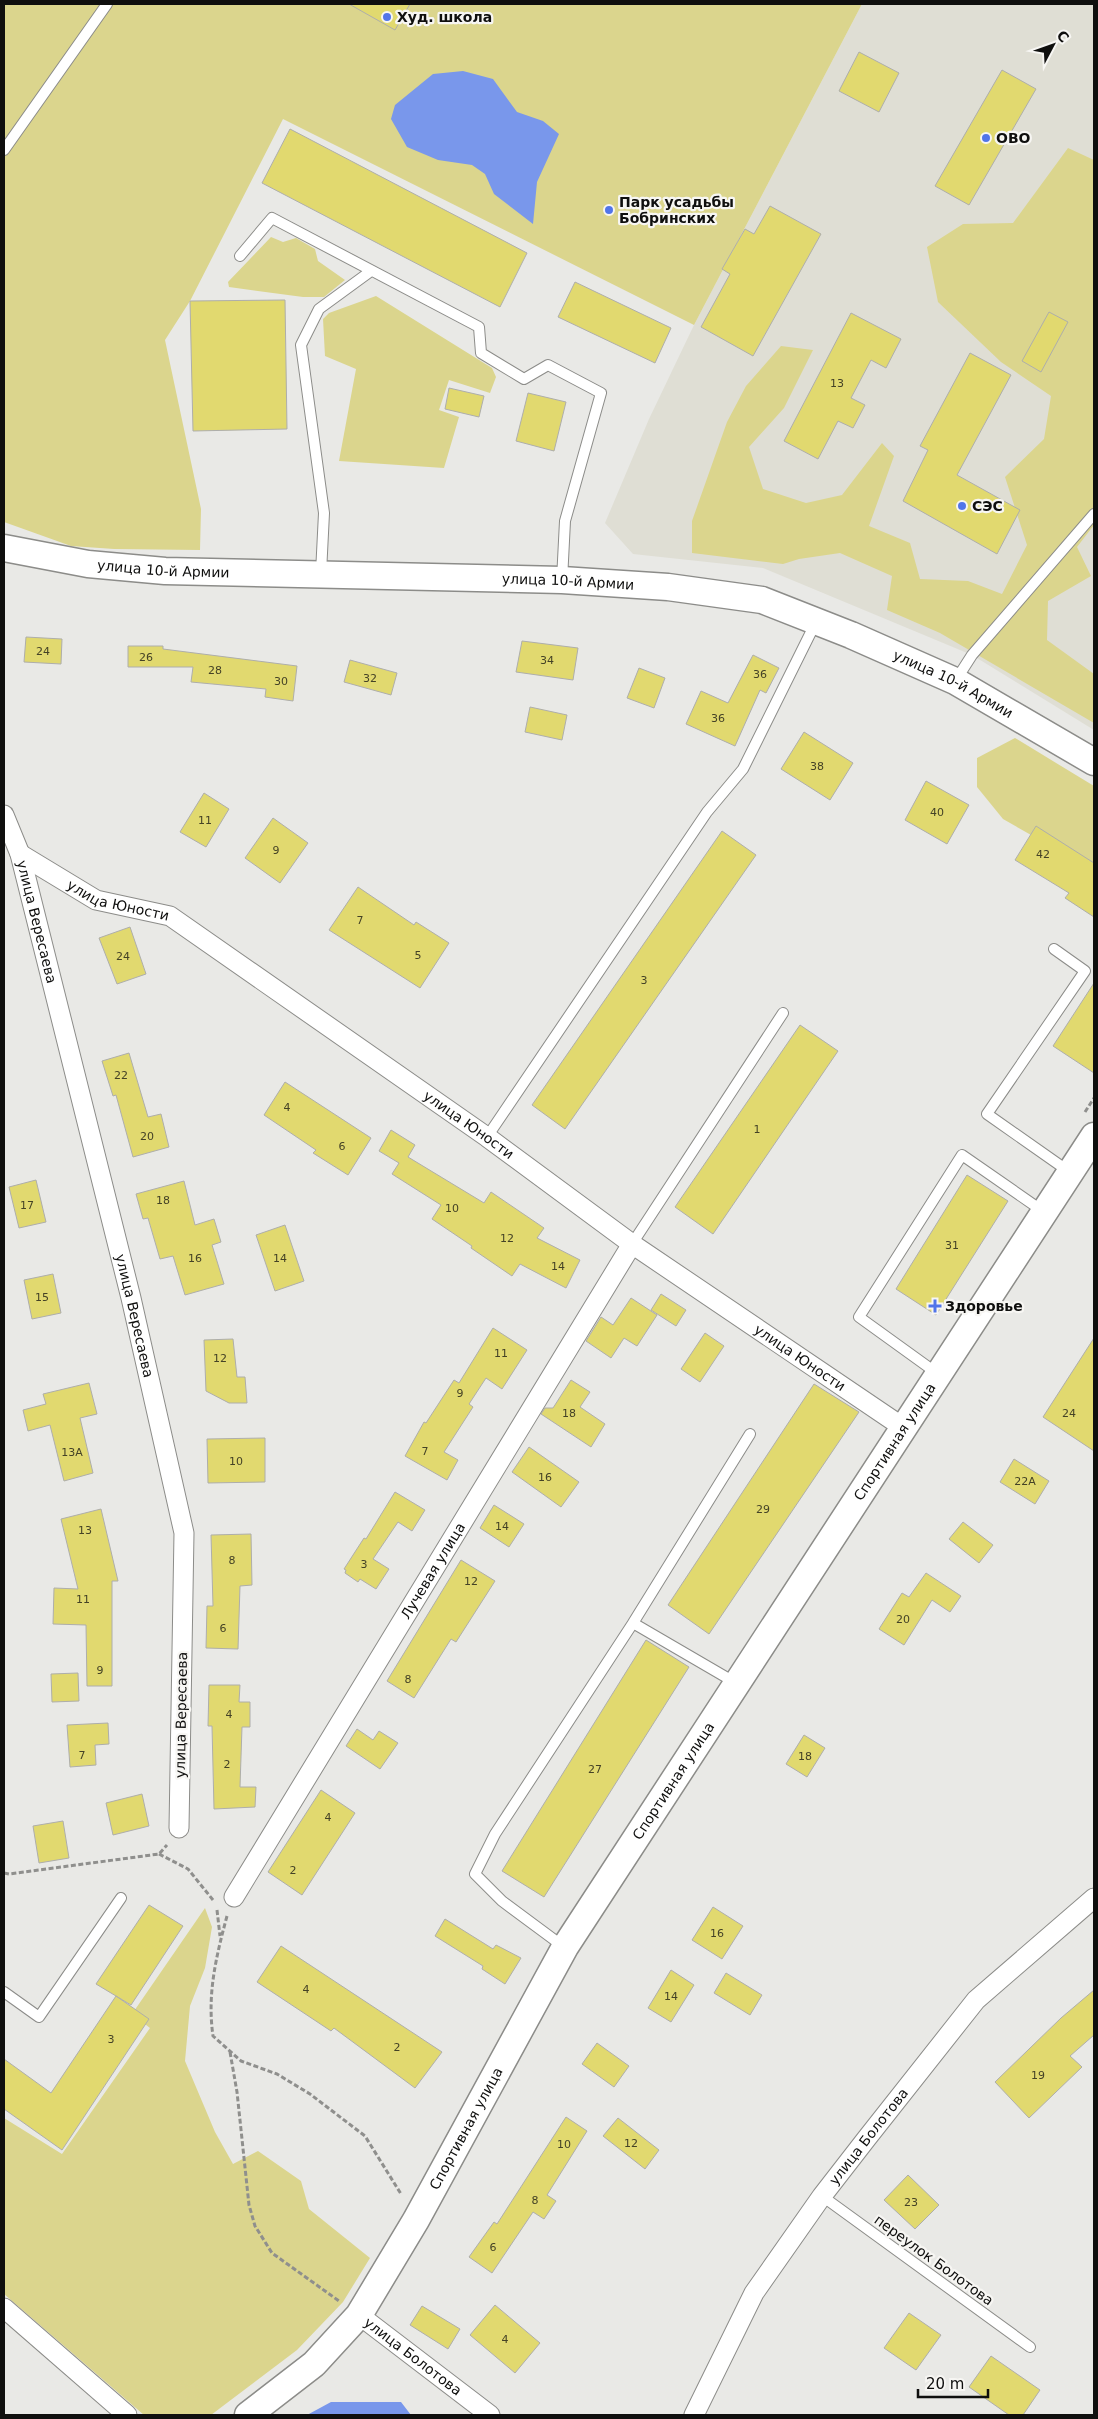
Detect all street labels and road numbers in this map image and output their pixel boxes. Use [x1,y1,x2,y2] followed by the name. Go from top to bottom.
[96,557,230,580] street label: улица 10-й Армии
[502,571,635,593] street label: улица 10-й Армии
[891,647,1016,721] street label: улица 10-й Армии
[14,858,60,985] street label: улица Вересаева
[64,876,171,924] street label: улица Юности
[421,1087,517,1162] street label: улица Юности
[112,1252,157,1379] street label: улица Вересаева
[751,1321,849,1394] street label: улица Юности
[850,1380,939,1503] street label: Спортивная улица
[397,1520,468,1622] street label: Лучевая улица
[172,1652,190,1778] street label: улица Вересаева
[629,1719,717,1843] street label: Спортивная улица
[426,2064,506,2192] street label: Спортивная улица
[826,2085,911,2188] street label: улица Болотова
[871,2211,997,2309] street label: переулок Болотова
[361,2314,465,2398] street label: улица Болотова

